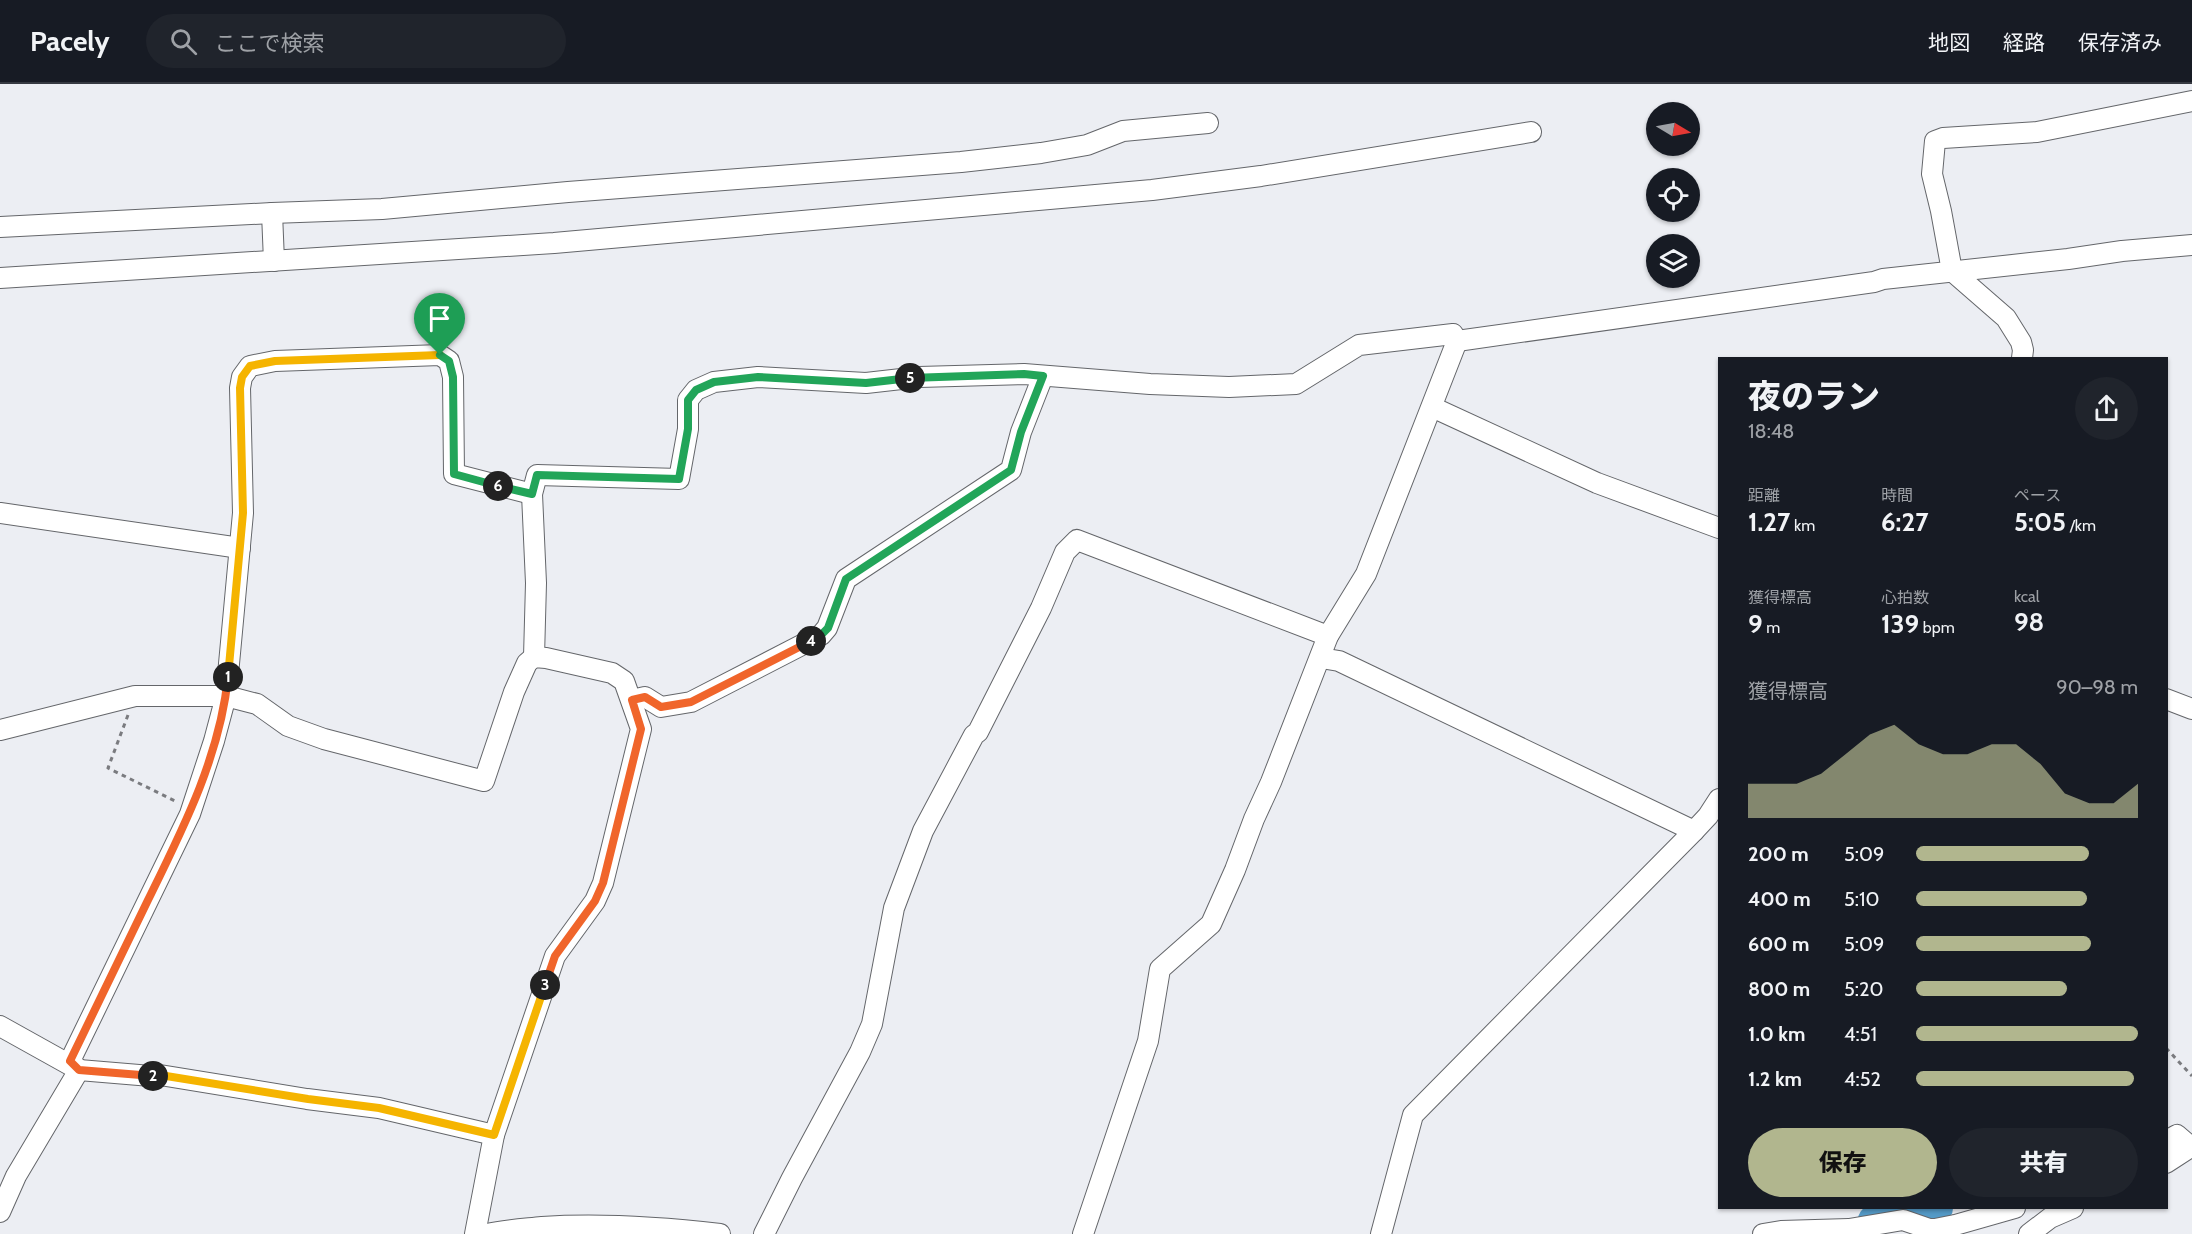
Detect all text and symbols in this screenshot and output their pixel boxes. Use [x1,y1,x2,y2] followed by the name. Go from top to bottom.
[146,14,566,68] search box
[30,24,110,58] text: Pacely
[167,25,200,58] icon: search
[215,30,325,57] text: ここで検索
[1928,30,1970,55] text: 地図
[2003,30,2045,55] text: 経路
[2078,30,2162,55] text: 保存済み
[1646,102,1700,156] north arrow
[1646,102,1700,288] map controls
[1646,168,1700,222] button: locate
[1646,234,1700,288] button: layers
[414,293,465,355] pin
[423,302,456,335] icon: arrive
[895,363,925,393] pin: 5
[906,368,914,387] text: 5
[1748,376,1880,416] text: 夜のラン
[2075,377,2138,440] button: share
[1748,419,1794,443] text: 18:48
[483,471,513,501] pin: 6
[494,476,503,495] text: 6
[1748,486,1780,505] text: 距離
[1881,486,1913,505] text: 時間
[2014,486,2061,505] text: ペース
[1748,506,1790,538] text: 1.27
[1881,506,1928,538] text: 6:27
[2014,506,2066,538] text: 5:05
[1790,516,1815,535] text: km
[2066,516,2096,535] text: /km
[2014,587,2040,606] text: kcal
[1748,588,1812,607] text: 獲得標高
[1881,588,1929,607] text: 心拍数
[2014,606,2044,638] text: 98
[1748,608,1763,640] text: 9
[1881,608,1919,640] text: 139
[1763,618,1780,637] text: m
[1919,618,1955,637] text: bpm
[796,626,826,656] pin: 4
[806,631,816,650] text: 4
[213,662,243,692] pin: 1
[225,667,231,686] text: 1
[2056,675,2138,699] text: 90–98 m
[1748,679,1828,703] text: 獲得標高
[1748,842,1809,866] text: 200 m
[1844,842,1884,866] text: 5:09
[1748,887,1811,911] text: 400 m
[1844,887,1879,911] text: 5:10
[1748,932,1809,956] text: 600 m
[1844,932,1884,956] text: 5:09
[530,970,560,1000] pin: 3
[541,975,549,994] text: 3
[1748,977,1810,1001] text: 800 m
[1844,977,1883,1001] text: 5:20
[1748,1022,1805,1046] text: 1.0 km
[1844,1022,1877,1046] text: 4:51
[138,1061,168,1091] pin: 2
[149,1066,157,1085] text: 2
[1748,1067,1802,1091] text: 1.2 km
[1844,1067,1881,1091] text: 4:52
[1748,1128,1937,1197] button: 保存
[1949,1128,2138,1197] button: 共有

